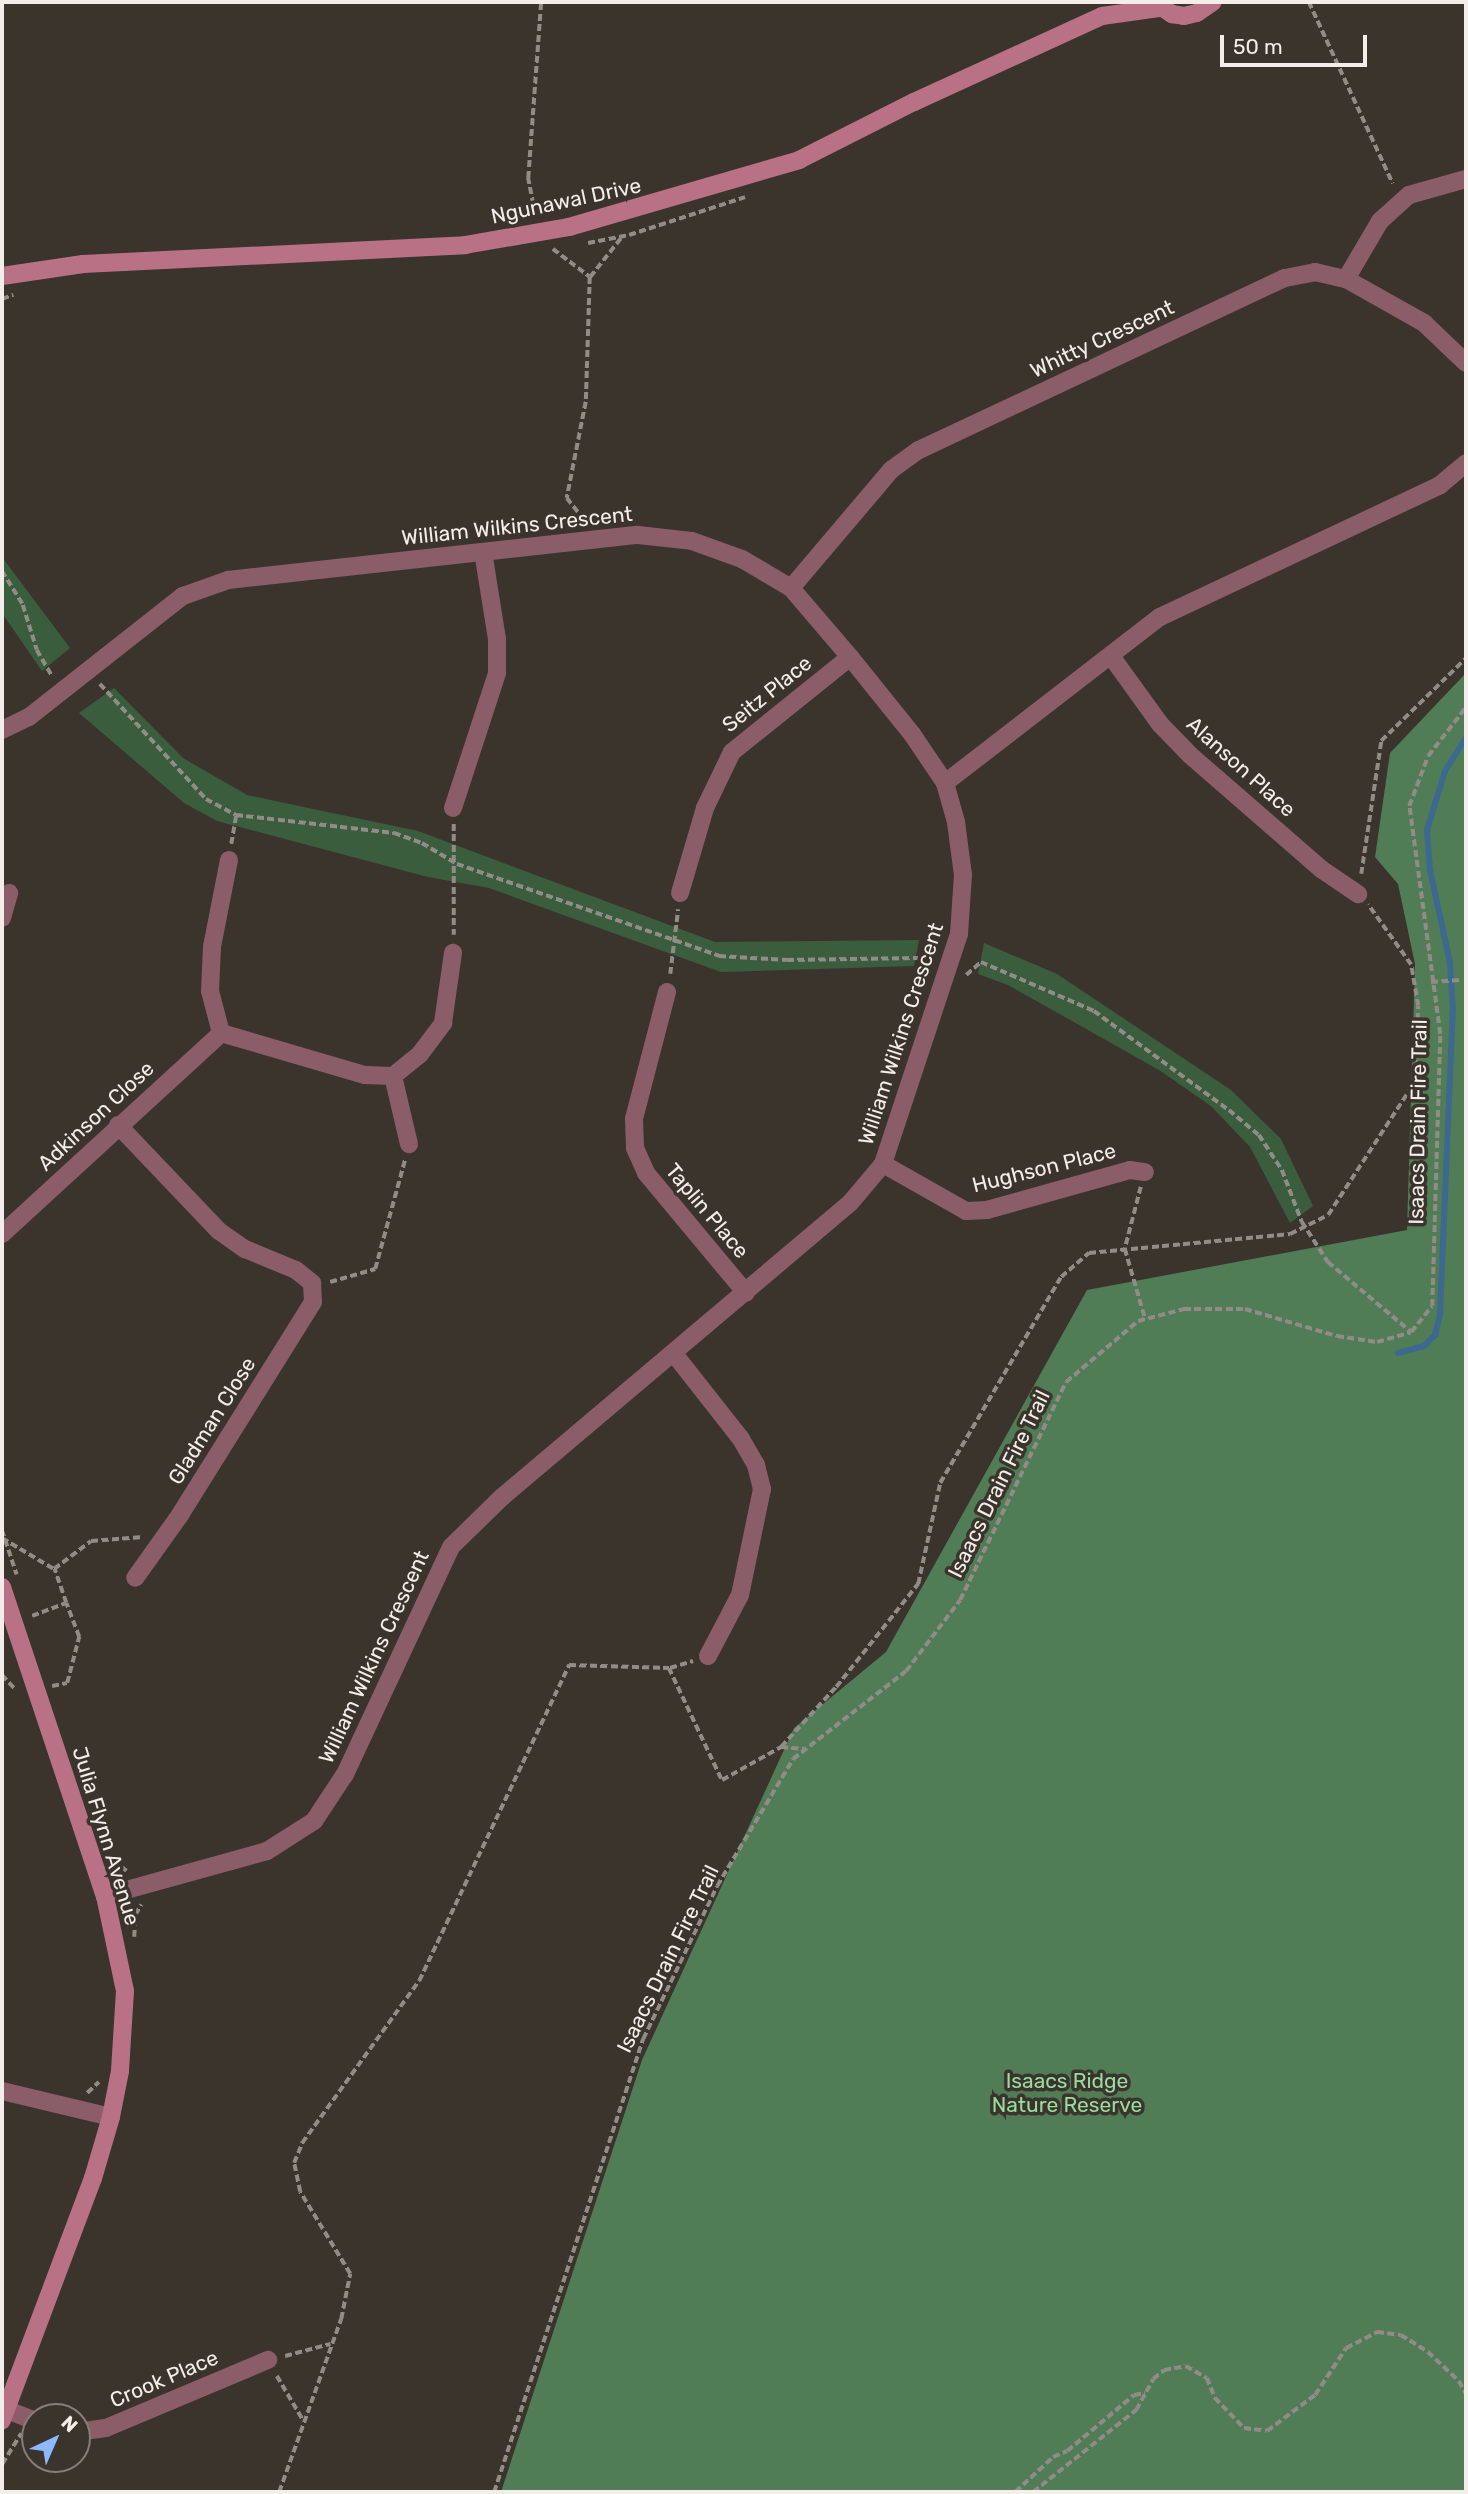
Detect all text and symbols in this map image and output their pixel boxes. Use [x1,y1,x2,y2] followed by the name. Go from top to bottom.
[1223,21,1370,65] scale bar
[1233,34,1283,59] text: 50 m
[489,173,643,229] street label: Ngunawal Drive
[1026,295,1178,383] street label: Whitty Crescent
[400,501,634,551] street label: William Wilkins Crescent
[717,650,817,738] street label: Seitz Place
[1181,712,1301,822] street label: Alanson Place
[853,920,949,1148] street label: William Wilkins Crescent
[1404,1019,1432,1225] street label: Isaacs Drain Fire Trail
[33,1056,159,1176] street label: Adkinson Close
[970,1138,1118,1198] street label: Hughson Place
[660,1159,754,1263] street label: Taplin Place
[163,1353,261,1489] street label: Gladman Close
[943,1386,1055,1582] street label: Isaacs Drain Fire Trail
[313,1546,435,1768] street label: William Wilkins Crescent
[67,1743,145,1929] street label: Julia Flynn Avenue
[612,1861,724,2057] street label: Isaacs Drain Fire Trail
[992,2068,1142,2118] park label: Isaacs Ridge Nature Reserve
[106,2345,222,2413] street label: Crook Place
[21,2403,91,2473] north arrow
[57,2411,82,2437] text: N

